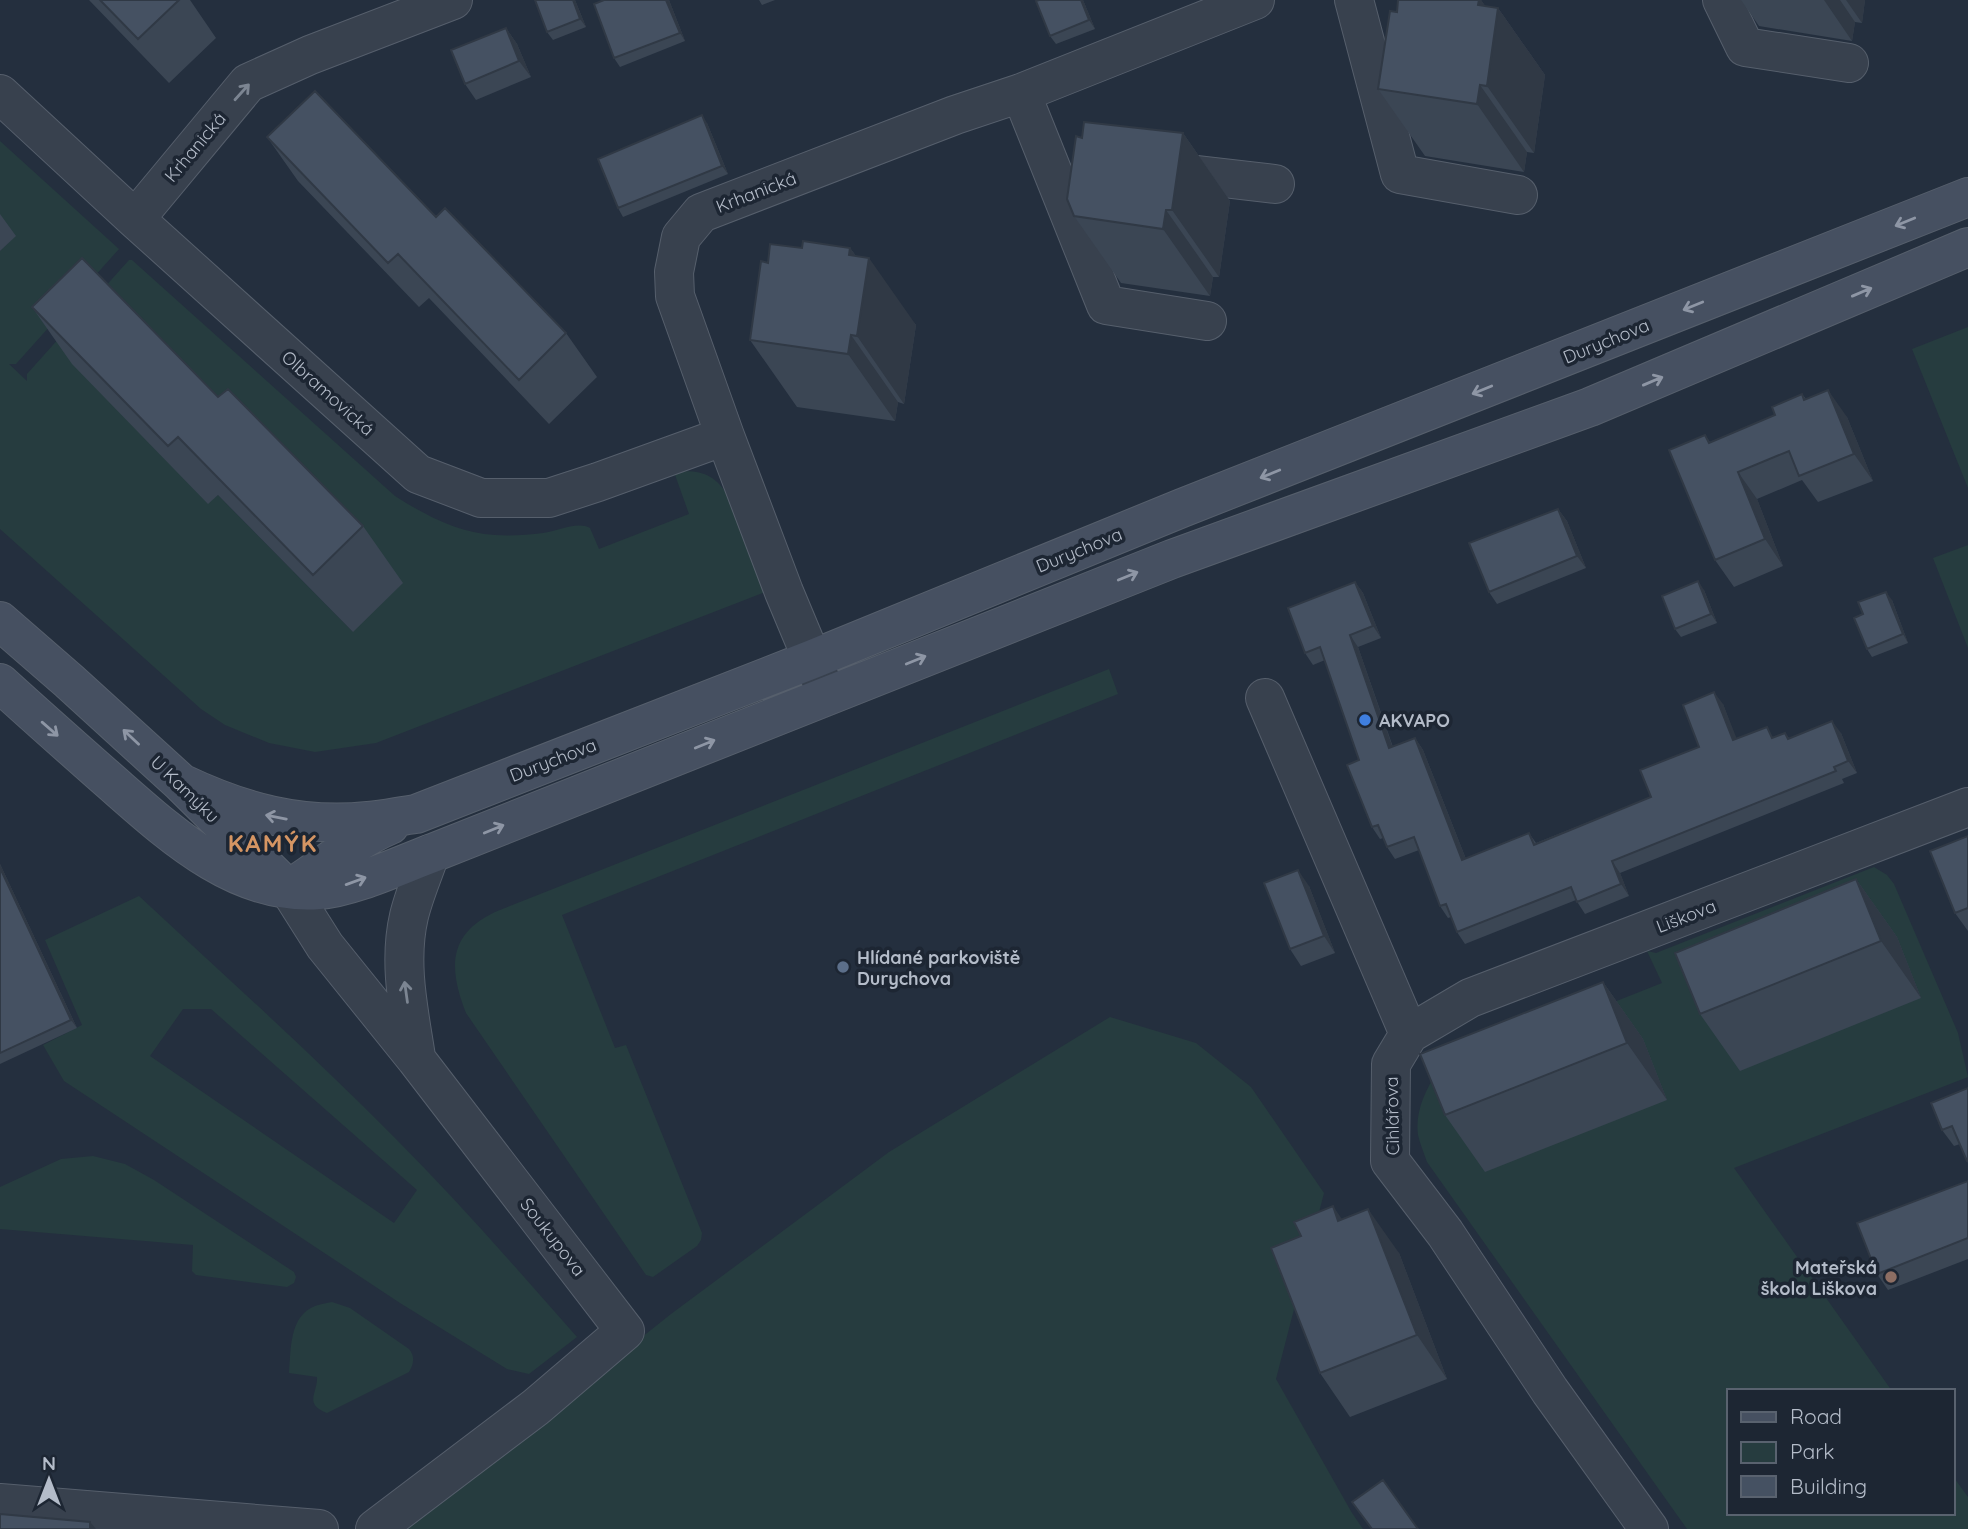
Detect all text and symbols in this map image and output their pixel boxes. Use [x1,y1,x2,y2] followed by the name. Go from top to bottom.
[234,83,250,101] one-way arrow
[159,107,231,187] street label: Krhanická
[713,166,799,218] street label: Krhanická
[1894,217,1916,230] one-way arrow
[1851,285,1872,298] one-way arrow
[1683,301,1704,314] one-way arrow
[1560,313,1652,369] street label: Durychova
[277,345,379,441] street label: Olbramovická
[1641,373,1663,386] one-way arrow
[1471,384,1493,397] one-way arrow
[1260,468,1281,481] one-way arrow
[1033,522,1125,578] street label: Durychova
[1116,569,1138,582] one-way arrow
[905,653,927,666] one-way arrow
[1379,709,1450,732] place label: AKVAPO
[1357,712,1373,728] marker: AKVAPO
[41,721,59,737] one-way arrow
[122,729,140,745] one-way arrow
[506,733,600,787] street label: Durychova
[693,737,715,750] one-way arrow
[146,750,224,828] street label: U Kamýku
[265,810,288,824] one-way arrow
[482,821,504,834] one-way arrow
[228,828,318,858] district label: KAMÝK
[344,874,366,886] one-way arrow
[1653,894,1719,938] street label: Liškova
[857,946,1020,990] place label: Hlídané parkoviště Durychova
[835,959,851,975] marker: Hlídané parkoviště Durychova
[400,981,413,1004] one-way arrow
[1380,1076,1404,1156] street label: Cihlářova
[515,1193,591,1281] street label: Soukupova
[1761,1256,1877,1300] place label: Mateřská škola Liškova
[1883,1269,1899,1285] marker: Mateřská škola Liškova
[1727,1389,1954,1515] legend
[1790,1403,1842,1429] text: Road
[1790,1438,1834,1464] text: Park
[14,1445,84,1515] north arrow
[42,1451,56,1475] text: N
[1790,1473,1867,1499] text: Building

